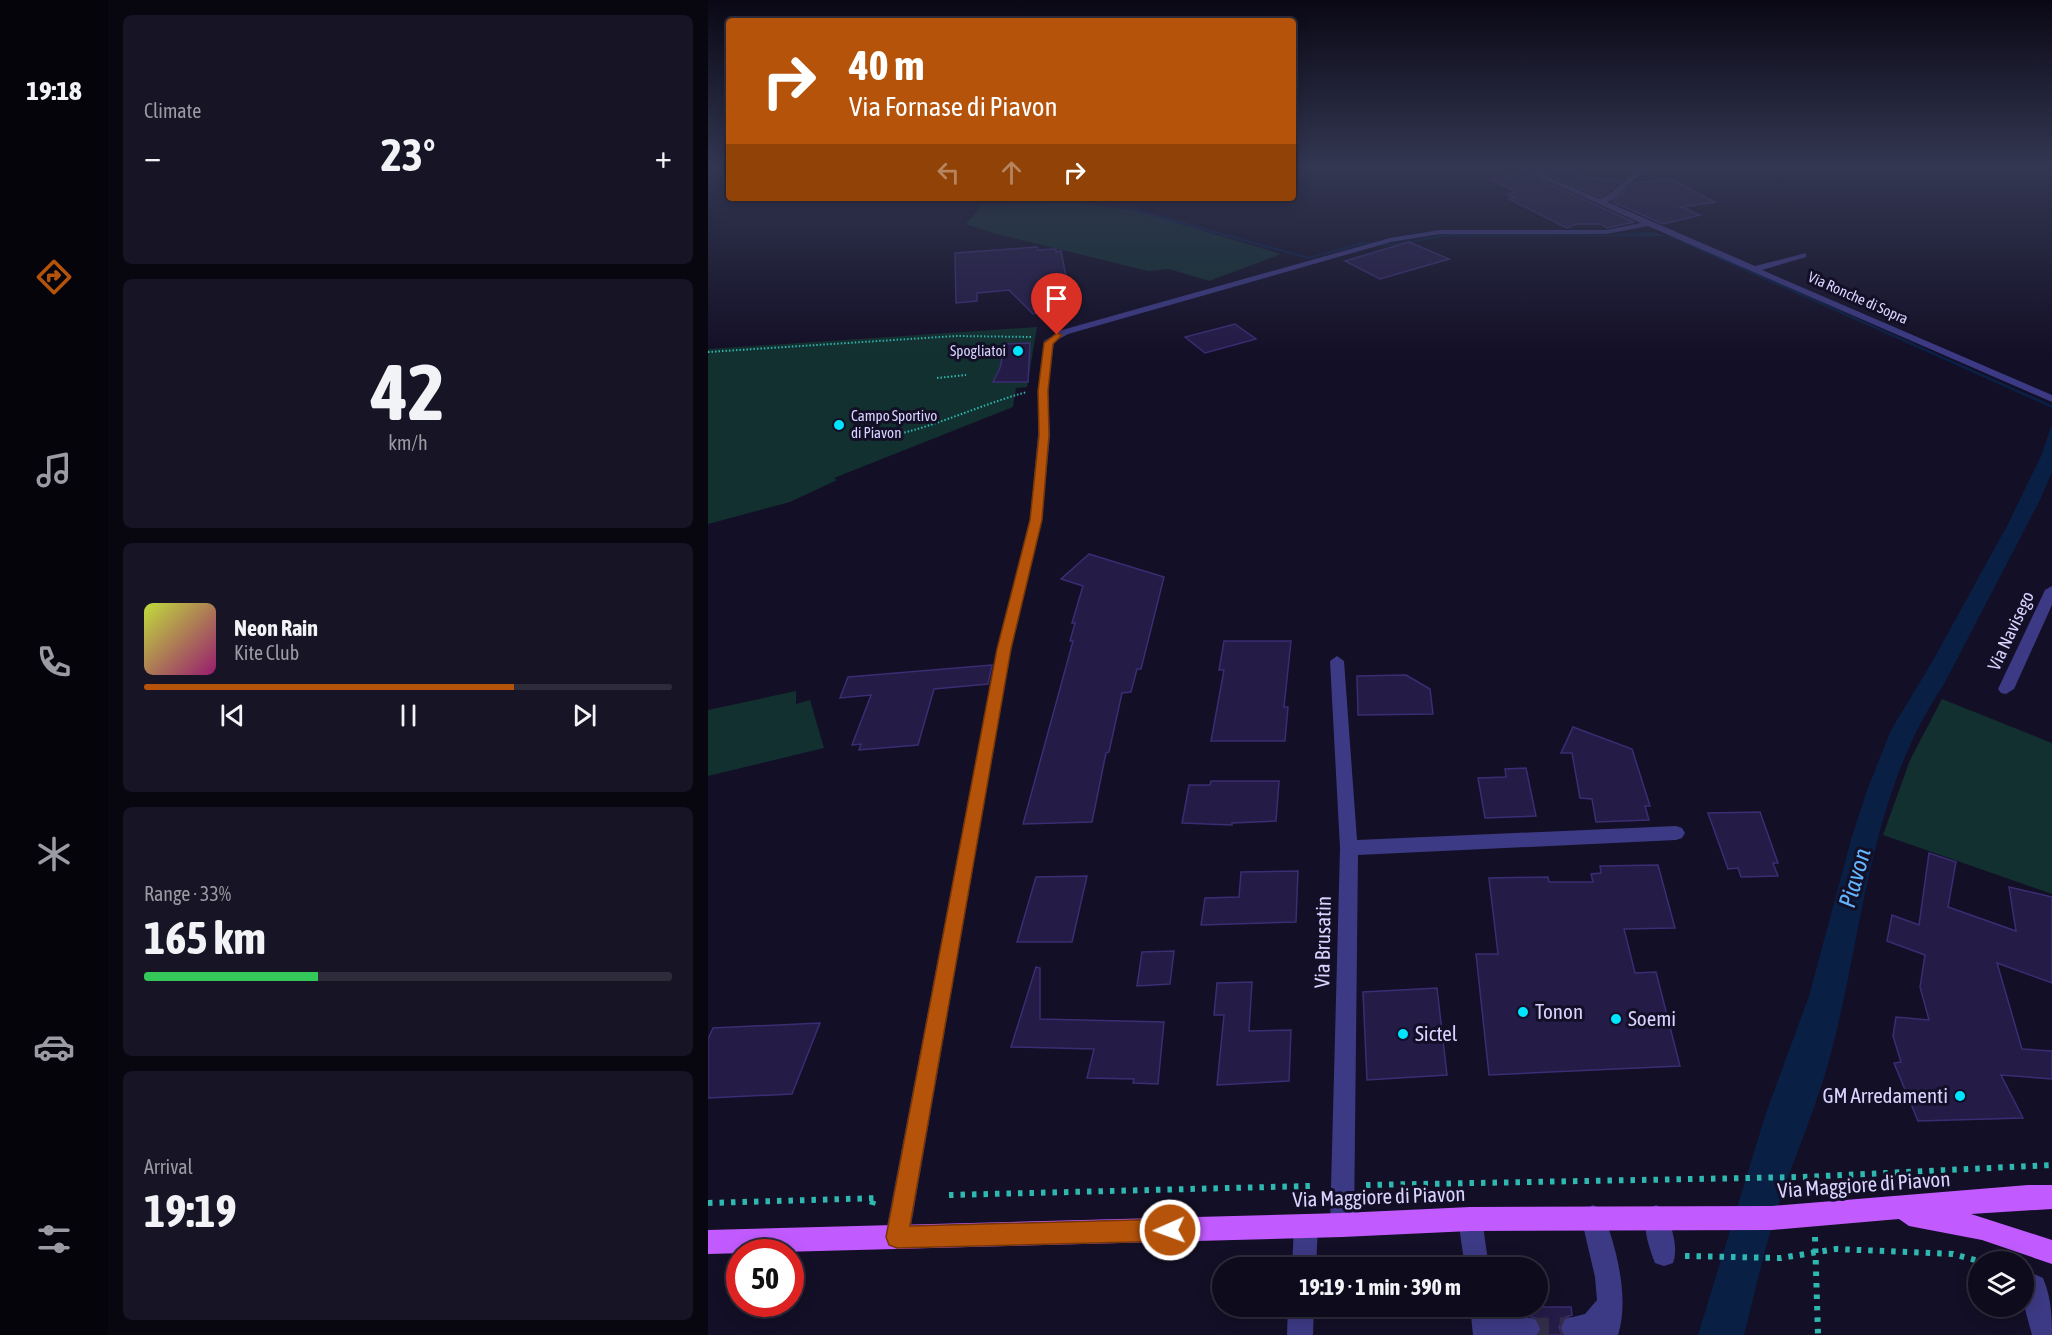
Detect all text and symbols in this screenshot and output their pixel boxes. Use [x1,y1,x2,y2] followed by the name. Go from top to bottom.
[849,41,924,89] text: 40 m
[750,42,828,120] icon: right
[26,75,82,106] text: 19:18
[849,91,1058,122] text: Via Fornase di Piavon
[144,99,201,122] text: Climate
[381,129,435,181] text: 23°
[144,137,161,175] text: −
[655,137,672,175] text: +
[932,156,965,189] icon: left
[995,156,1028,189] icon: ahead
[1058,156,1091,189] icon: right
[33,256,75,298] icon: directions
[1806,268,1911,327] street label: Via Ronche di Sopra
[1031,273,1082,335] pin
[1040,282,1073,315] icon: arrive
[950,342,1006,359] place label: Spogliatoi
[1011,344,1025,358] marker: Spogliatoi
[371,347,445,437] text: 42
[851,407,937,441] place label: Campo Sportivo di Piavon
[832,418,846,432] marker: Campo Sportivo di Piavon
[388,431,428,454] text: km/h
[33,449,75,491] icon: music
[1983,588,2038,674] street label: Via Navisego
[234,615,318,641] text: Neon Rain
[33,641,75,683] icon: phone
[234,641,299,664] text: Kite Club
[216,699,249,732] icon: previous
[392,699,425,732] icon: pause
[568,699,601,732] icon: next
[33,833,75,875] icon: climate
[1833,845,1876,911] water label: Piavon
[144,882,231,905] text: Range · 33%
[1309,896,1335,988] street label: Via Brusatin
[144,912,266,964] text: 165 km
[1535,999,1583,1023] place label: Tonon
[1516,1005,1530,1019] marker: Tonon
[1628,1006,1676,1030] place label: Soemi
[1609,1012,1623,1026] marker: Soemi
[1415,1021,1458,1045] place label: Sictel
[33,1026,75,1068] icon: car
[1396,1027,1410,1041] marker: Sictel
[1822,1083,1948,1107] place label: GM Arredamenti
[1953,1089,1967,1103] marker: GM Arredamenti
[144,1155,193,1178] text: Arrival
[1777,1166,1951,1202] street label: Via Maggiore di Piavon
[1292,1181,1466,1211] street label: Via Maggiore di Piavon
[144,1185,237,1237] text: 19:19
[1138,1198,1202,1262] position arrow
[33,1218,75,1260] icon: filters
[726,1239,804,1317] speed limit sign: 50
[1968,1251,2034,1317] map controls
[1968,1251,2034,1317] button: layers
[1299,1274,1461,1300] text: 19:19 · 1 min · 390 m

